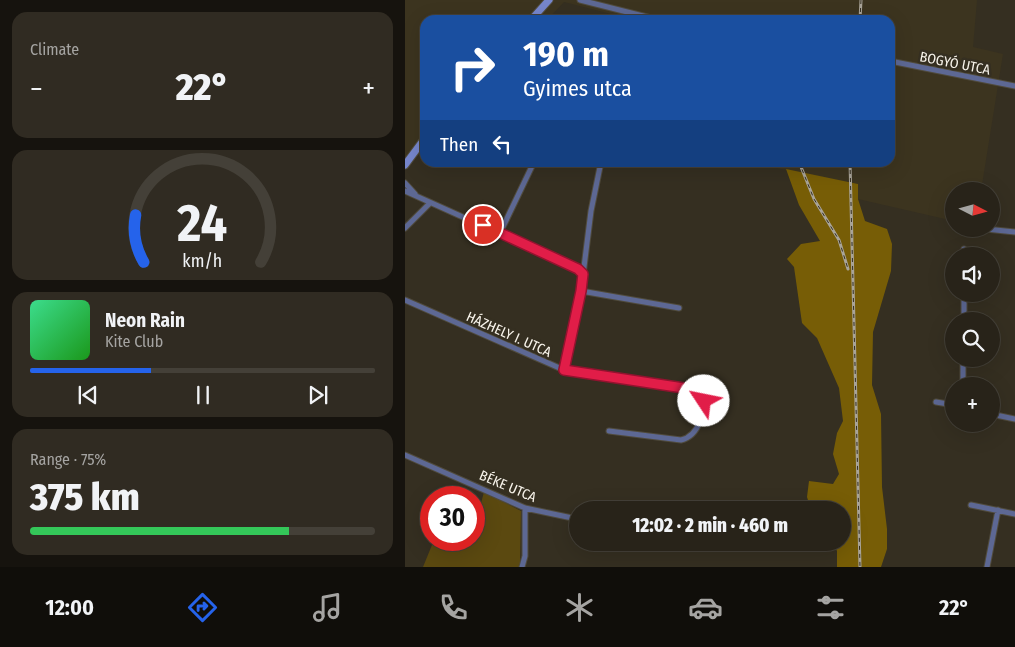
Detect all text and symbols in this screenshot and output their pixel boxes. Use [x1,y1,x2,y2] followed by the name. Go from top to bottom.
[523,33,609,75] text: 190 m
[440,35,505,100] icon: right
[30,40,79,59] text: Climate
[918,47,992,79] street label: BOGYÓ UTCA
[176,64,229,110] text: 22°
[30,72,43,105] text: −
[362,72,375,105] text: +
[523,75,632,102] text: Gyimes utca
[488,130,516,158] icon: left
[440,133,478,156] text: Then
[945,182,1000,238] north arrow
[945,182,1000,432] map controls
[177,192,227,255] text: 24
[462,204,504,246] pin
[469,211,497,239] icon: arrive
[945,247,1000,302] button: sound
[183,250,222,272] text: km/h
[464,307,555,361] street label: HÁZHELY I. UTCA
[105,309,185,332] text: Neon Rain
[945,312,1000,367] button: search
[105,332,163,351] text: Kite Club
[677,374,729,426] position arrow
[945,377,1000,432] button: +
[74,381,102,409] icon: previous
[189,381,217,409] icon: pause
[304,381,332,409] icon: next
[30,450,106,469] text: Range · 75%
[477,466,540,506] street label: BÉKE UTCA
[30,474,140,520] text: 375 km
[420,486,485,551] speed limit sign: 30
[632,514,788,537] text: 12:02 · 2 min · 460 m
[185,590,220,625] icon: directions
[310,590,345,625] icon: music
[436,590,471,625] icon: phone
[562,590,597,625] icon: climate
[688,590,723,625] icon: car
[813,590,848,625] icon: filters
[45,594,94,621] text: 12:00
[939,594,970,621] text: 22°

